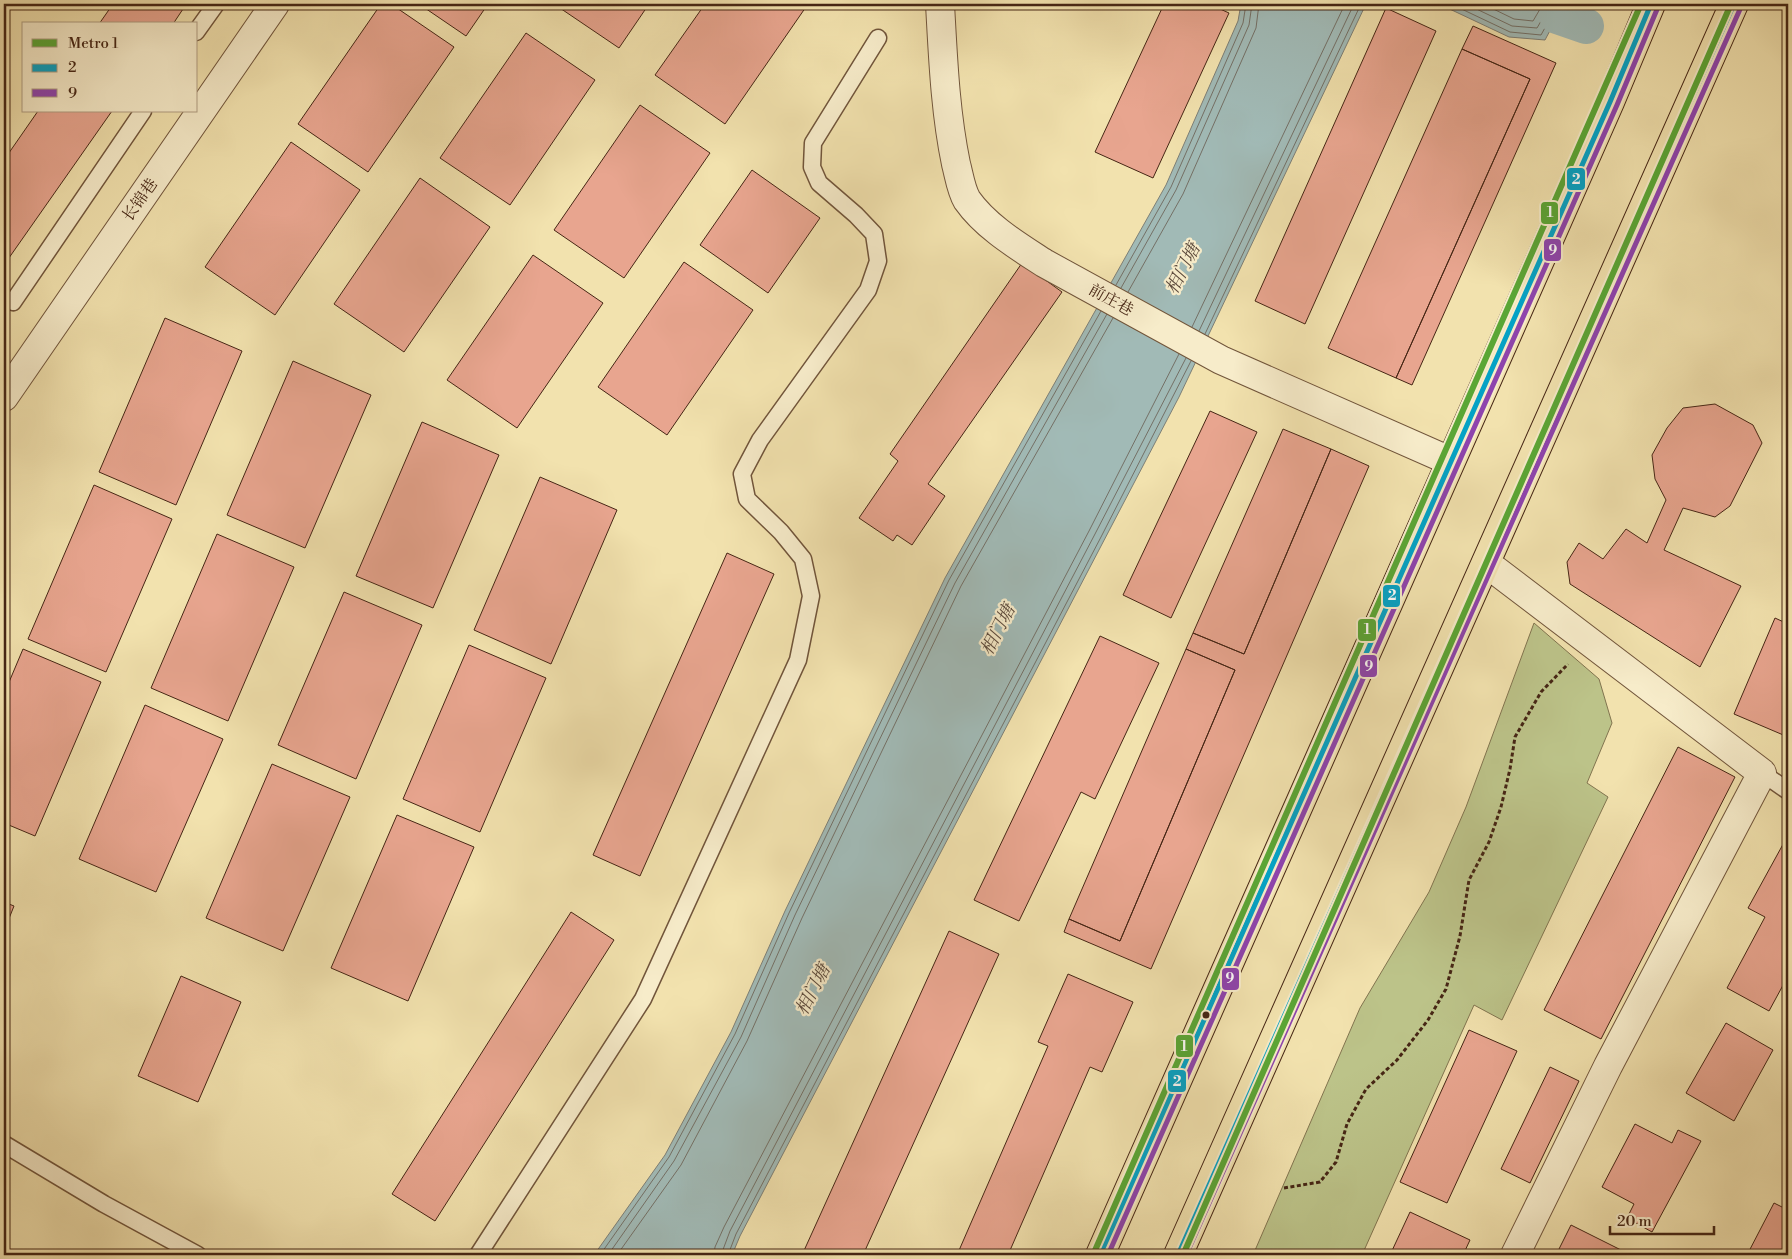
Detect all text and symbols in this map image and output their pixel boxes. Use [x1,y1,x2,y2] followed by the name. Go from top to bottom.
[22,22,198,112] legend
[68,34,119,53] text: Metro 1
[68,58,77,77] text: 2
[68,84,77,103] text: 9
[1566,167,1586,191] line badge: 2
[1572,171,1581,189] text: 2
[118,175,162,225] street label: 长锦巷
[1540,201,1559,225] line badge: 1
[1547,204,1554,222] text: 1
[1160,237,1207,298] water label: 相门塘
[1543,238,1562,262] line badge: 9
[1549,242,1558,260] text: 9
[1085,280,1137,320] street label: 前庄巷
[1382,584,1401,608] line badge: 2
[1388,587,1397,605] text: 2
[975,598,1022,659] water label: 相门塘
[1357,618,1377,642] line badge: 1
[1364,621,1371,639] text: 1
[1359,654,1378,678] line badge: 9
[1365,658,1374,676] text: 9
[790,958,837,1019] water label: 相门塘
[1221,967,1240,991] line badge: 9
[1226,970,1235,988] text: 9
[1201,1010,1211,1020] unlabelled marker
[1175,1034,1194,1058] line badge: 1
[1181,1038,1188,1056] text: 1
[1167,1069,1187,1093] line badge: 2
[1173,1073,1182,1091] text: 2
[1610,1204,1713,1236] scale bar
[1617,1212,1652,1231] text: 20 m

